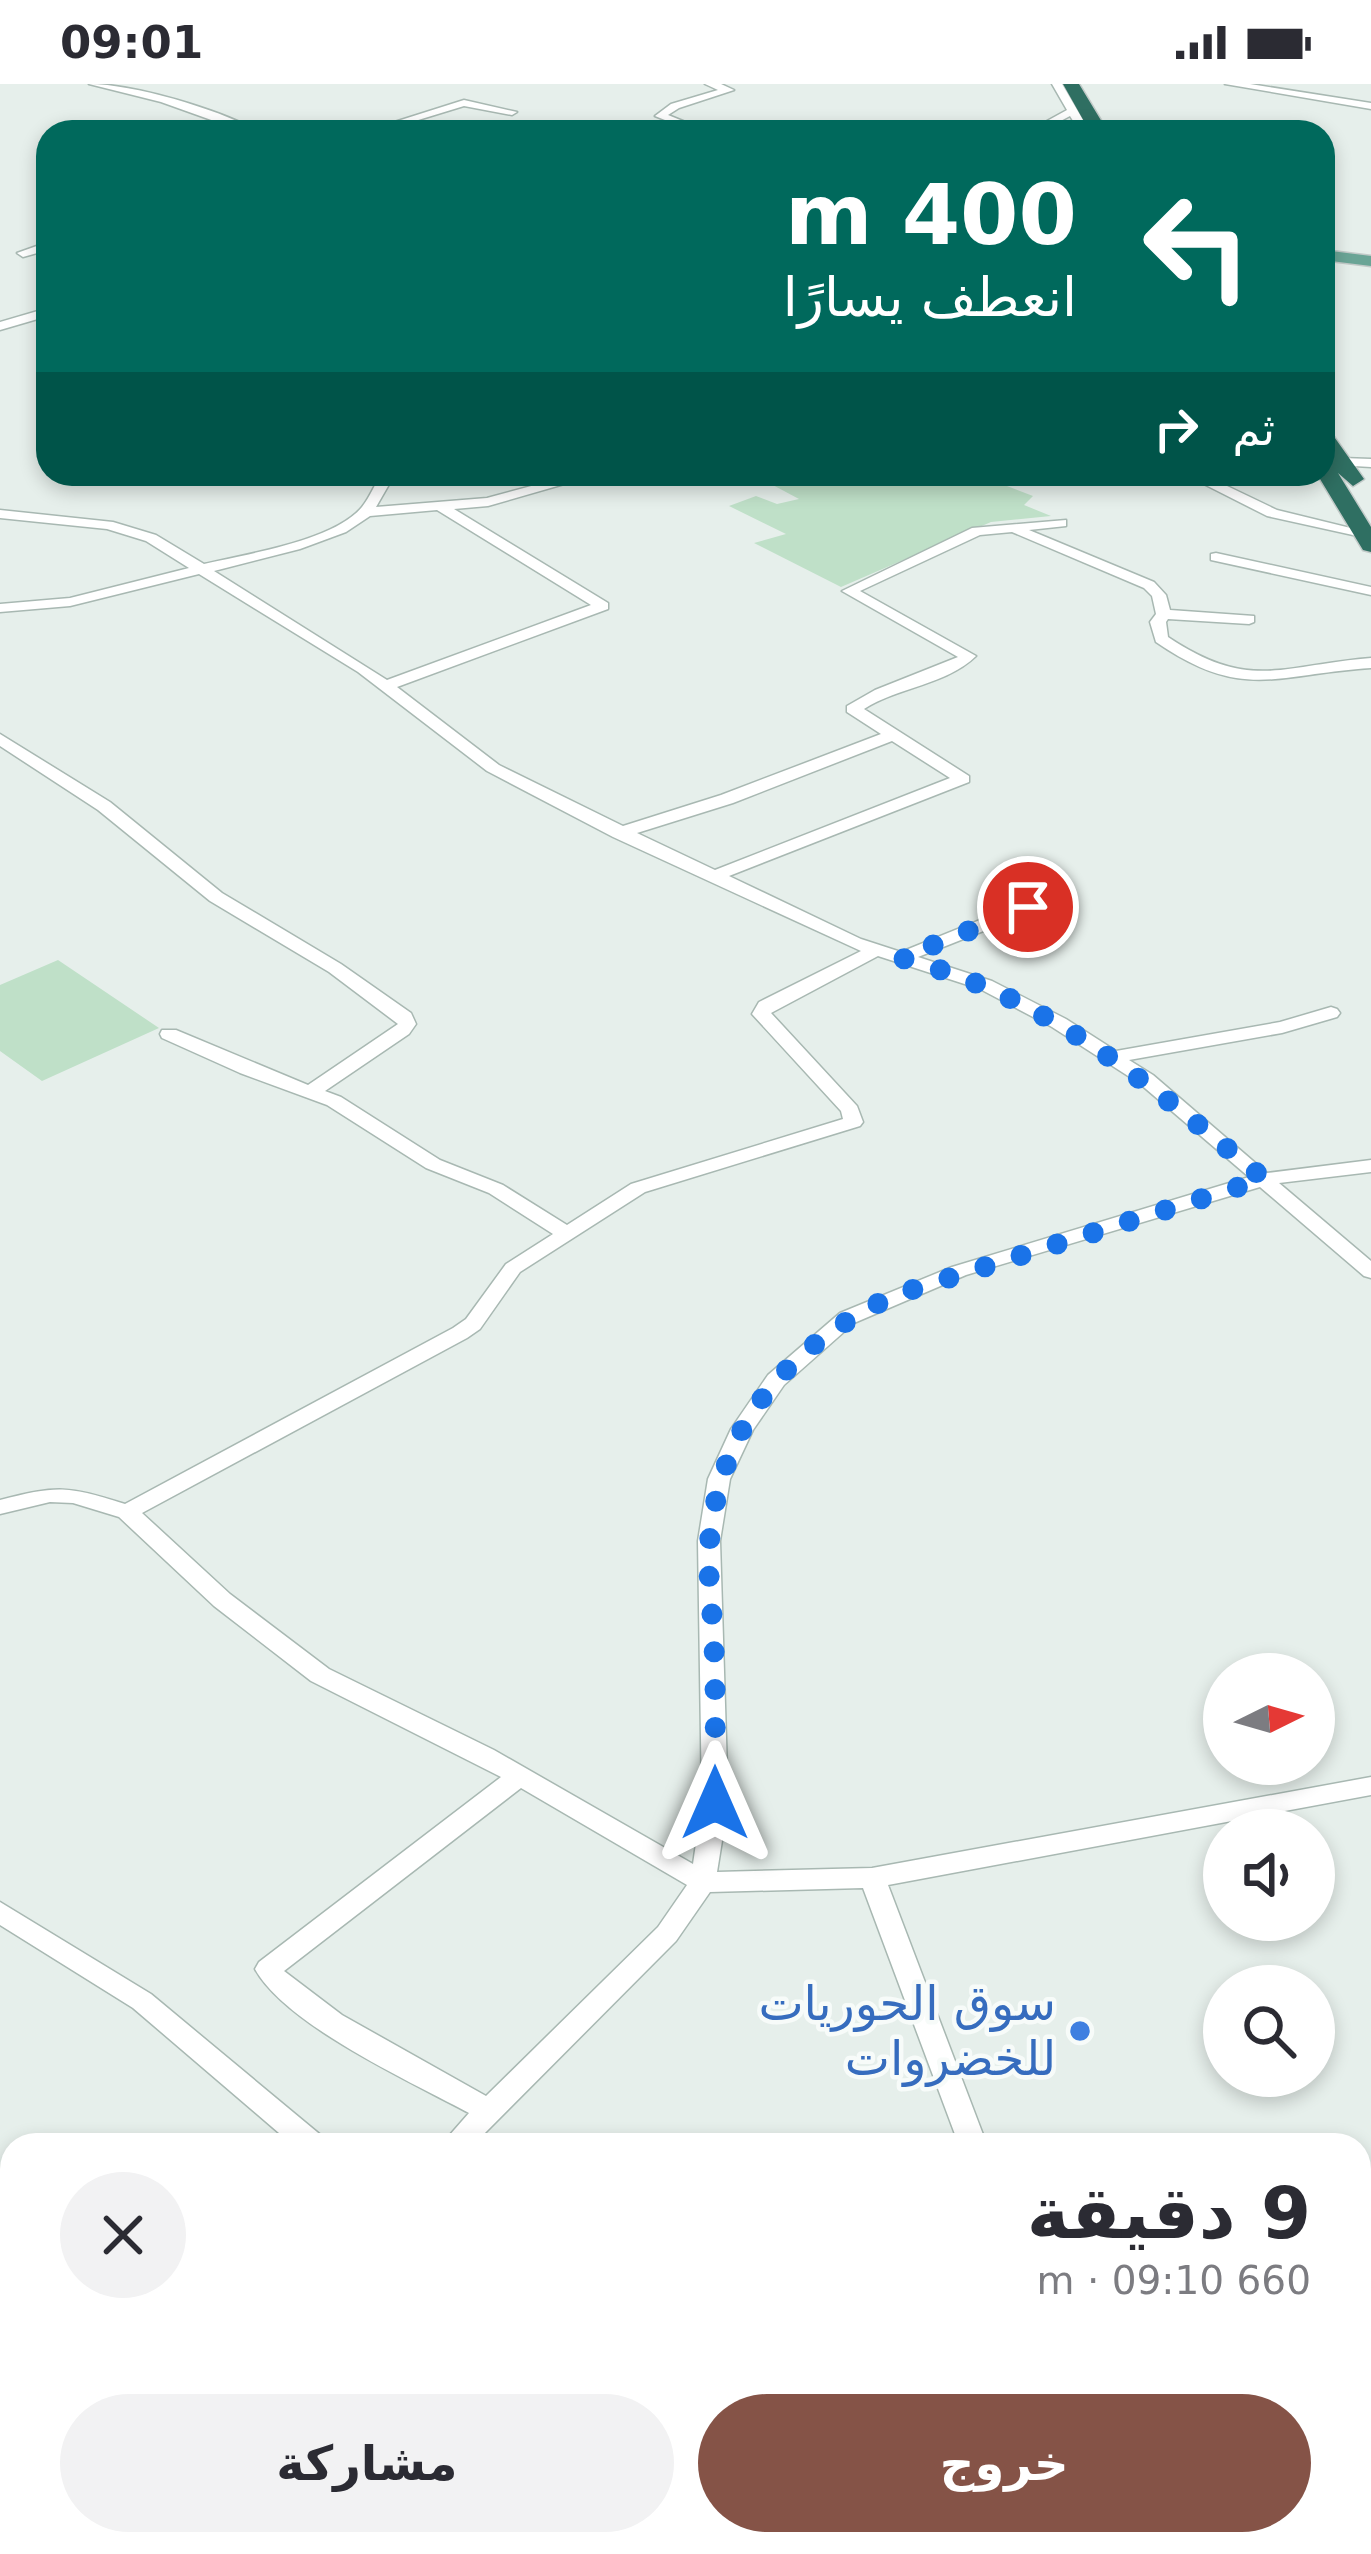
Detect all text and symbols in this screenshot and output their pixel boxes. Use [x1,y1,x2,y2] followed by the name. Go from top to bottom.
[60,16,203,69] text: 09:01
[785,166,1077,264] text: 400 m
[1119,168,1275,324] icon: left
[783,266,1077,329] text: انعطف يسارًا
[1143,396,1209,462] icon: right
[1233,403,1275,456] text: ثم
[977,856,1079,958] pin
[995,874,1061,940] icon: arrive
[1203,1653,1335,1785] north arrow
[1203,1653,1335,2097] map controls
[652,1740,778,1866] position arrow
[1203,1809,1335,1941] button: sound
[1203,1965,1335,2097] button: search
[758,1975,1056,2087] place label: سوق الحوريات للخضروات
[1067,2018,1093,2044] marker: سوق الحوريات للخضروات
[1027,2171,1311,2255] text: 9 دقيقة
[60,2172,186,2298] button: close
[1037,2258,1311,2303] text: 660 m · 09:10
[60,2394,674,2532] button: مشاركة
[698,2394,1311,2532] button: خروج

